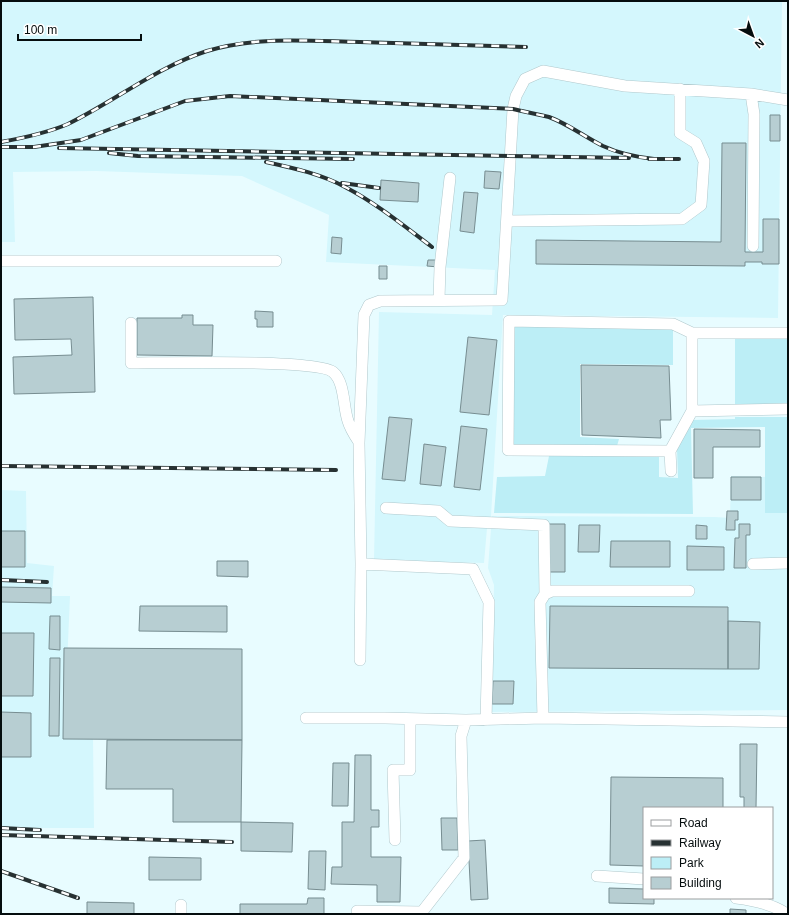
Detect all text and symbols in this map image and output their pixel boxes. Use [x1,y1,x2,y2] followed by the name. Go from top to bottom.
[18,16,141,42] scale bar
[733,16,773,56] north arrow
[24,23,57,37] text: 100 m
[753,36,766,51] text: N
[643,807,773,899] legend
[679,816,708,830] text: Road
[679,836,721,850] text: Railway
[679,856,705,870] text: Park
[679,876,722,890] text: Building

